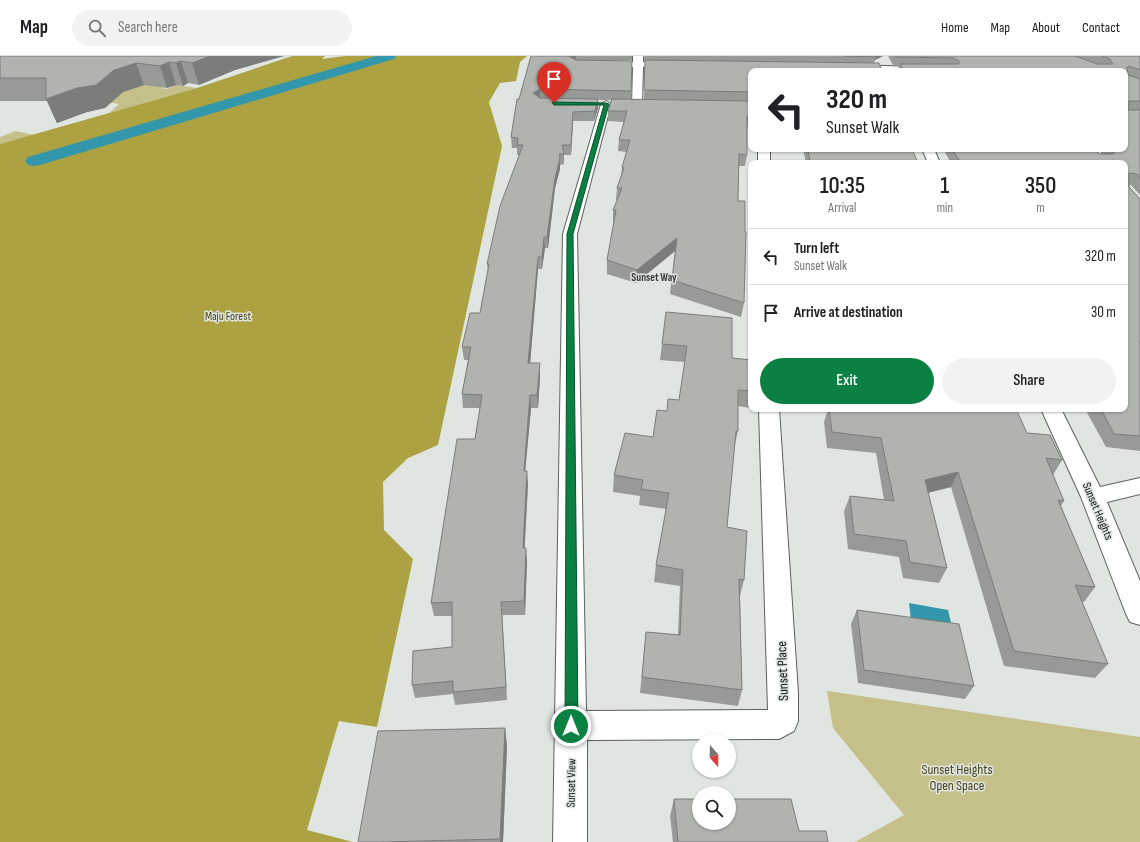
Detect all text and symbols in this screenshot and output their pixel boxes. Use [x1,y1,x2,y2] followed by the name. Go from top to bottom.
[72,10,352,46] search box
[20,16,48,39] text: Map
[86,17,108,39] icon: search
[118,18,178,37] text: Search here
[941,19,969,36] text: Home
[991,19,1010,36] text: Map
[1032,19,1060,36] text: About
[1082,19,1120,36] text: Contact
[537,62,571,103] pin
[543,68,565,90] icon: arrive
[826,83,887,116] text: 320 m
[760,84,812,136] icon: left
[826,117,899,138] text: Sunset Walk
[820,171,865,200] text: 10:35
[940,171,949,200] text: 1
[1025,171,1056,200] text: 350
[828,200,856,216] text: Arrival
[937,200,953,216] text: min
[1036,200,1045,216] text: m
[794,239,839,258] text: Turn left
[760,246,782,268] icon: left
[1085,247,1116,266] text: 320 m
[794,258,847,274] text: Sunset Walk
[631,271,677,284] district label: Sunset Way
[760,302,782,324] icon: arrive
[794,303,903,322] text: Arrive at destination
[1091,303,1116,322] text: 30 m
[205,309,251,324] park label: Maju Forest
[760,358,934,404] button: Exit
[942,358,1116,404] button: Share
[1079,480,1116,542] street label: Sunset Heights
[773,641,792,701] street label: Sunset Place
[550,705,592,747] position arrow
[692,734,736,778] north arrow
[692,734,736,830] map controls
[564,758,579,808] street label: Sunset View
[921,761,993,794] park label: Sunset Heights Open Space
[692,786,736,830] button: search

